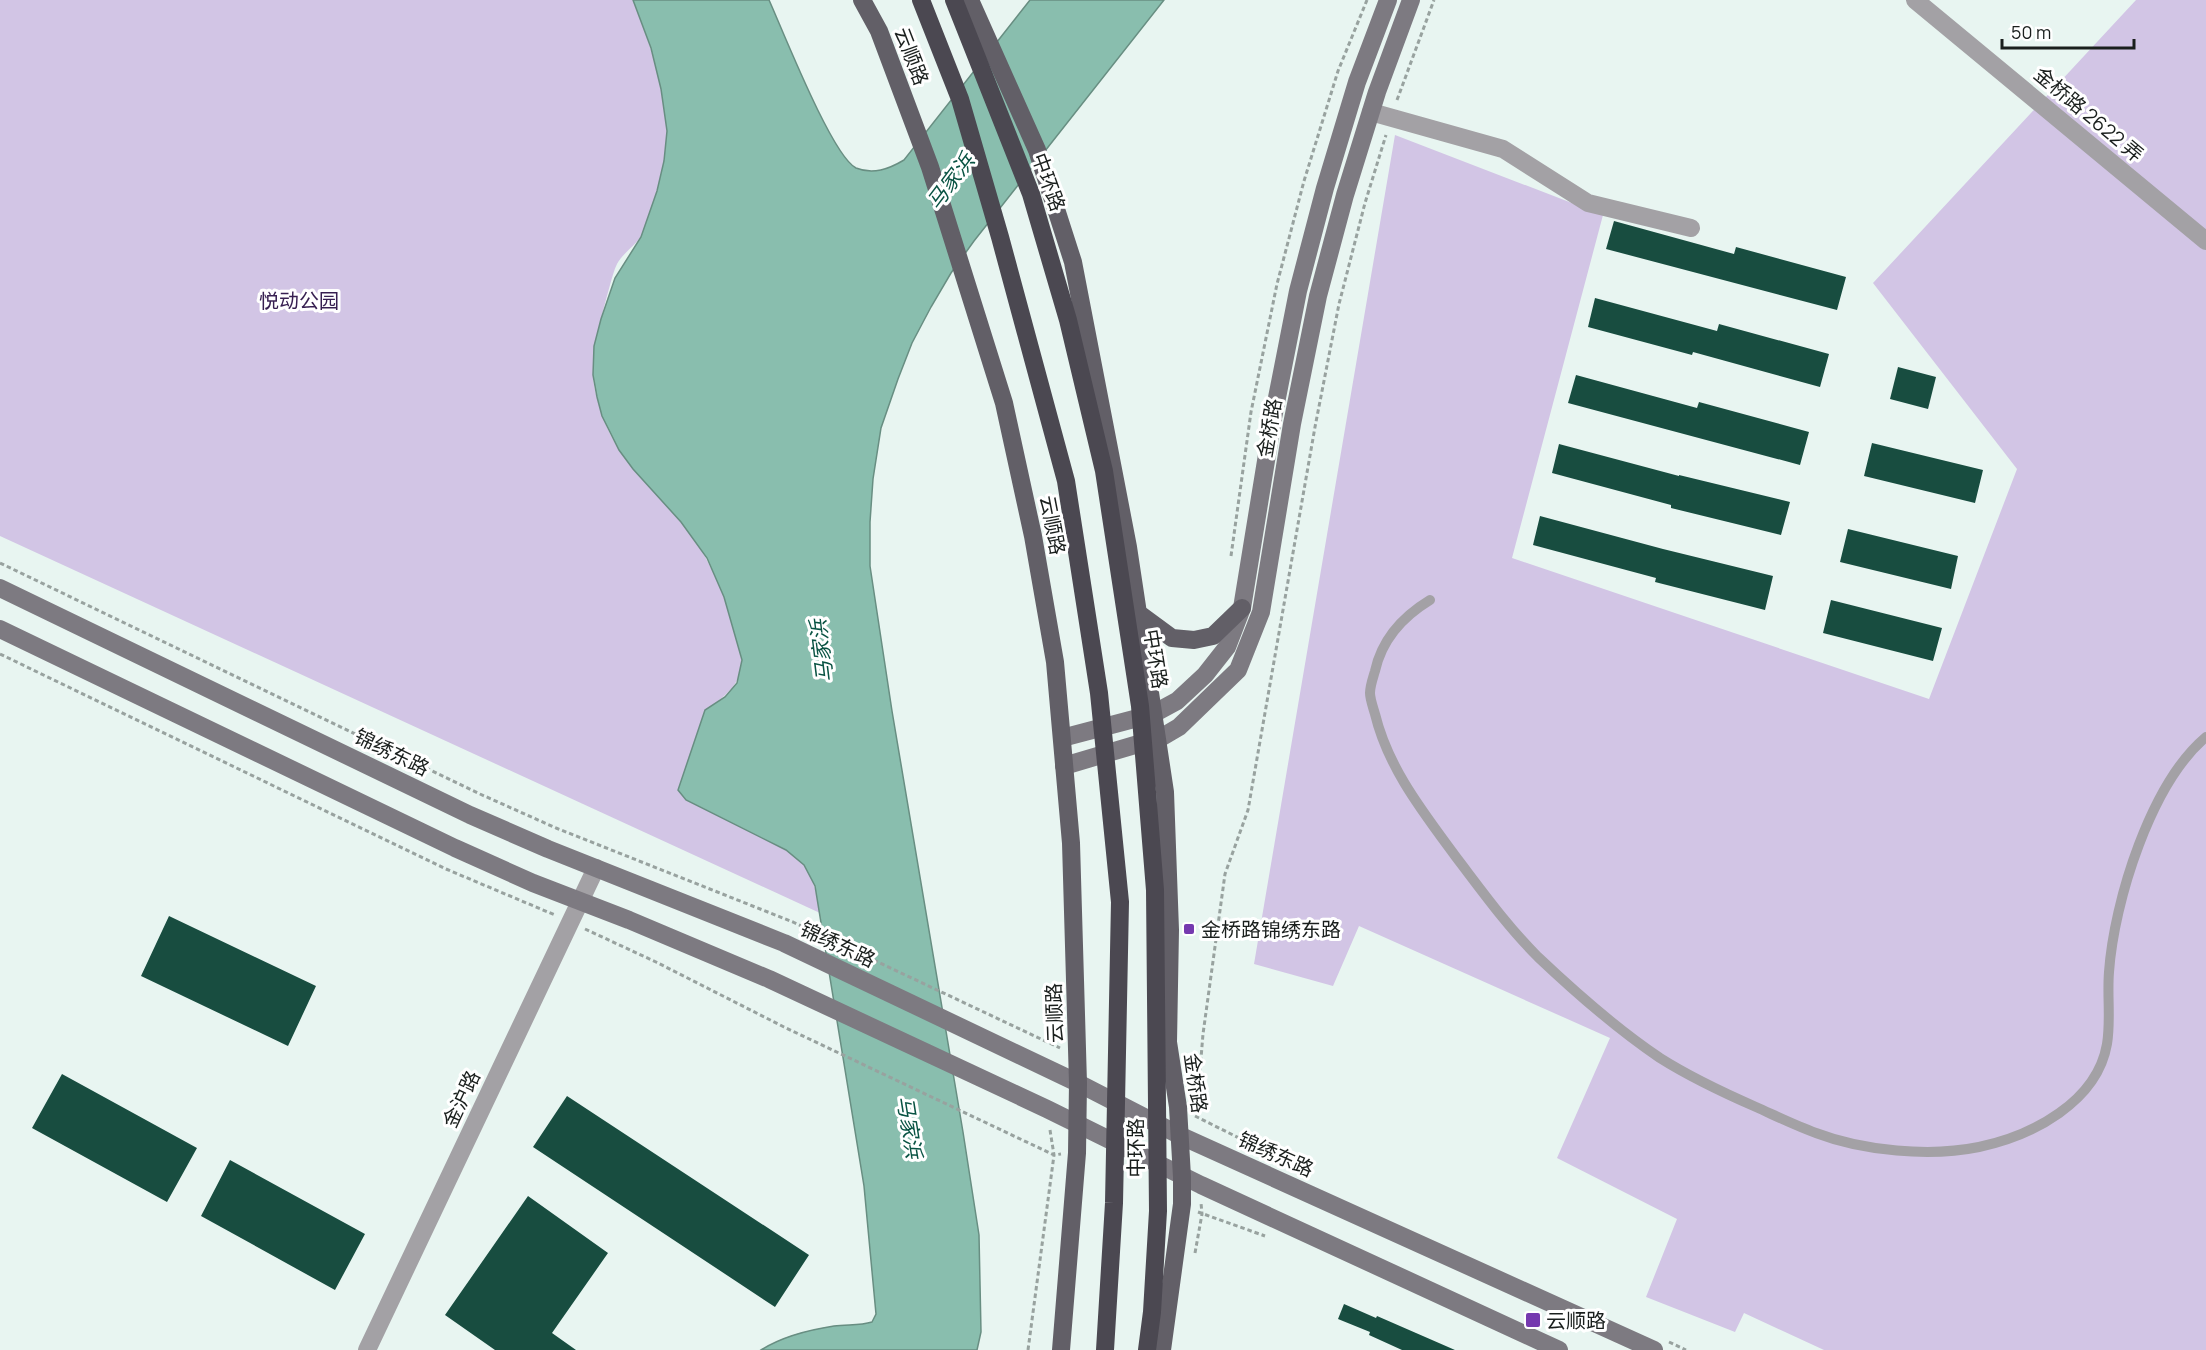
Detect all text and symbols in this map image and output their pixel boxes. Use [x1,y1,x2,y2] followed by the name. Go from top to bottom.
[2002,12,2134,50] scale bar
[2011,20,2051,44] text: 50 m
[889,23,935,89] street label: 云顺路
[2029,60,2149,168] street label: 金桥路 2622 弄
[920,146,981,215] water label: 马家浜
[1026,149,1072,215] street label: 中环路
[259,287,339,314] park label: 悦动公园
[1250,396,1288,460] street label: 金桥路
[1034,493,1072,557] street label: 云顺路
[803,616,839,684] water label: 马家浜
[1138,627,1174,691] street label: 中环路
[350,722,434,782] street label: 锦绣东路
[796,915,880,973] street label: 锦绣东路
[1201,916,1341,943] place label: 金桥路锦绣东路
[1182,922,1196,936] marker: 金桥路锦绣东路
[1039,983,1069,1043] street label: 云顺路
[1178,1051,1214,1115] street label: 金桥路
[436,1066,486,1132] street label: 金沪路
[891,1094,929,1162] water label: 马家浜
[1122,1118,1149,1178] street label: 中环路
[1234,1125,1318,1183] street label: 锦绣东路
[1546,1307,1606,1334] place label: 云顺路
[1524,1311,1542,1329] marker: 云顺路

